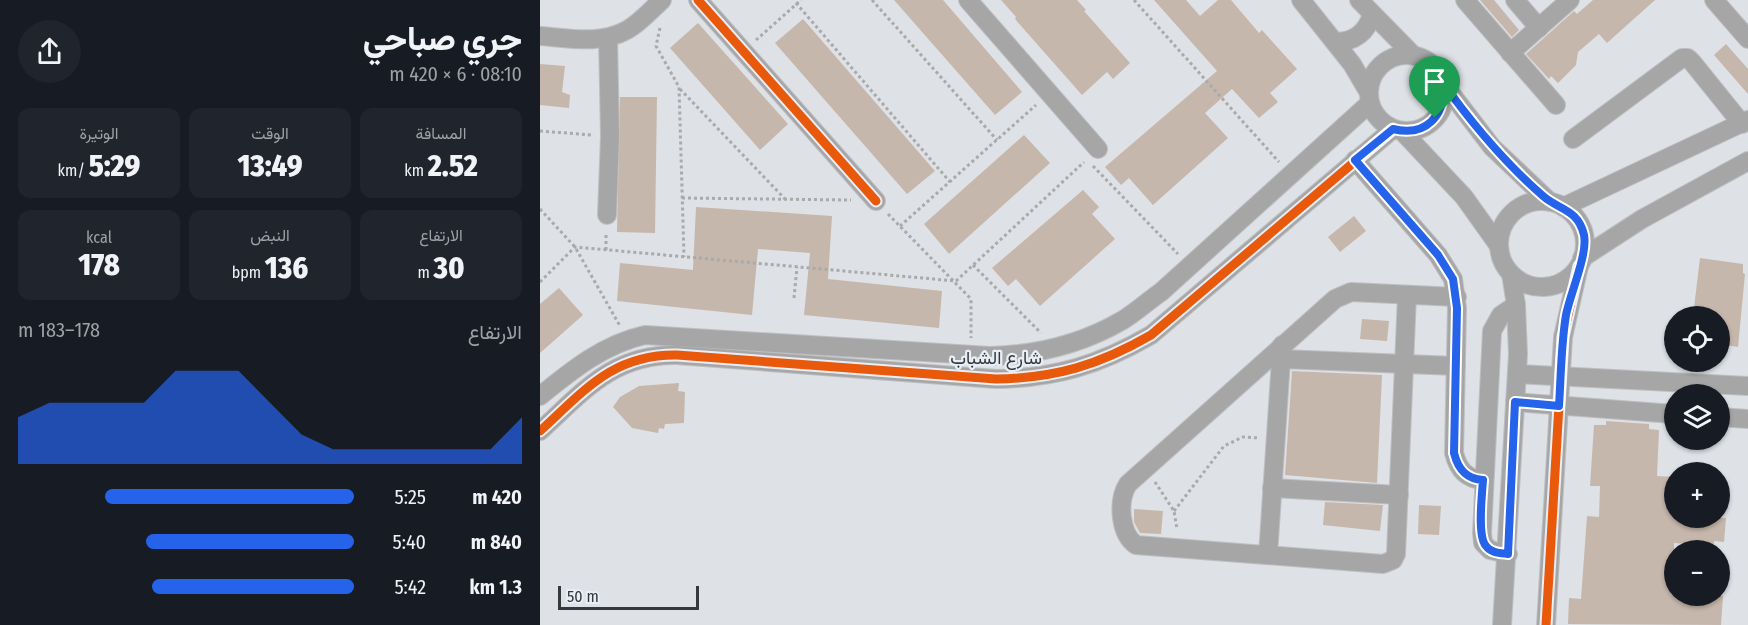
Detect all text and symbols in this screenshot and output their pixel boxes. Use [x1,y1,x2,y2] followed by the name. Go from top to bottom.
[363,19,522,59] text: جري صباحي
[18,20,81,83] button: share
[1409,56,1460,118] pin
[389,62,522,86] text: 08:10 · 6 × 420 m
[1418,65,1451,98] icon: arrive
[79,124,119,143] text: الوتيرة
[251,124,289,143] text: الوقت
[416,124,466,143] text: المسافة
[89,148,140,184] text: 5:29
[237,148,303,184] text: 13:49
[428,148,478,184] text: 2.52
[58,161,89,180] text: /km
[404,161,428,180] text: km
[250,226,290,245] text: النبض
[419,226,463,245] text: الارتفاع
[86,228,112,247] text: kcal
[78,247,120,283] text: 178
[265,250,308,286] text: 136
[434,250,465,286] text: 30
[232,263,265,282] text: bpm
[417,263,434,282] text: m
[1664,306,1730,606] map controls
[1664,306,1730,372] button: locate
[18,318,100,342] text: 178–183 m
[468,320,522,344] text: الارتفاع
[950,347,1042,370] street label: شارع الشباب
[1664,384,1730,450] button: layers
[1664,462,1730,528] button: +
[395,485,426,509] text: 5:25
[472,485,522,509] text: 420 m
[393,530,426,554] text: 5:40
[471,530,522,554] text: 840 m
[1664,540,1730,606] button: −
[394,575,426,599] text: 5:42
[470,575,522,599] text: 1.3 km
[558,583,699,610] scale bar
[567,587,599,606] text: 50 m

